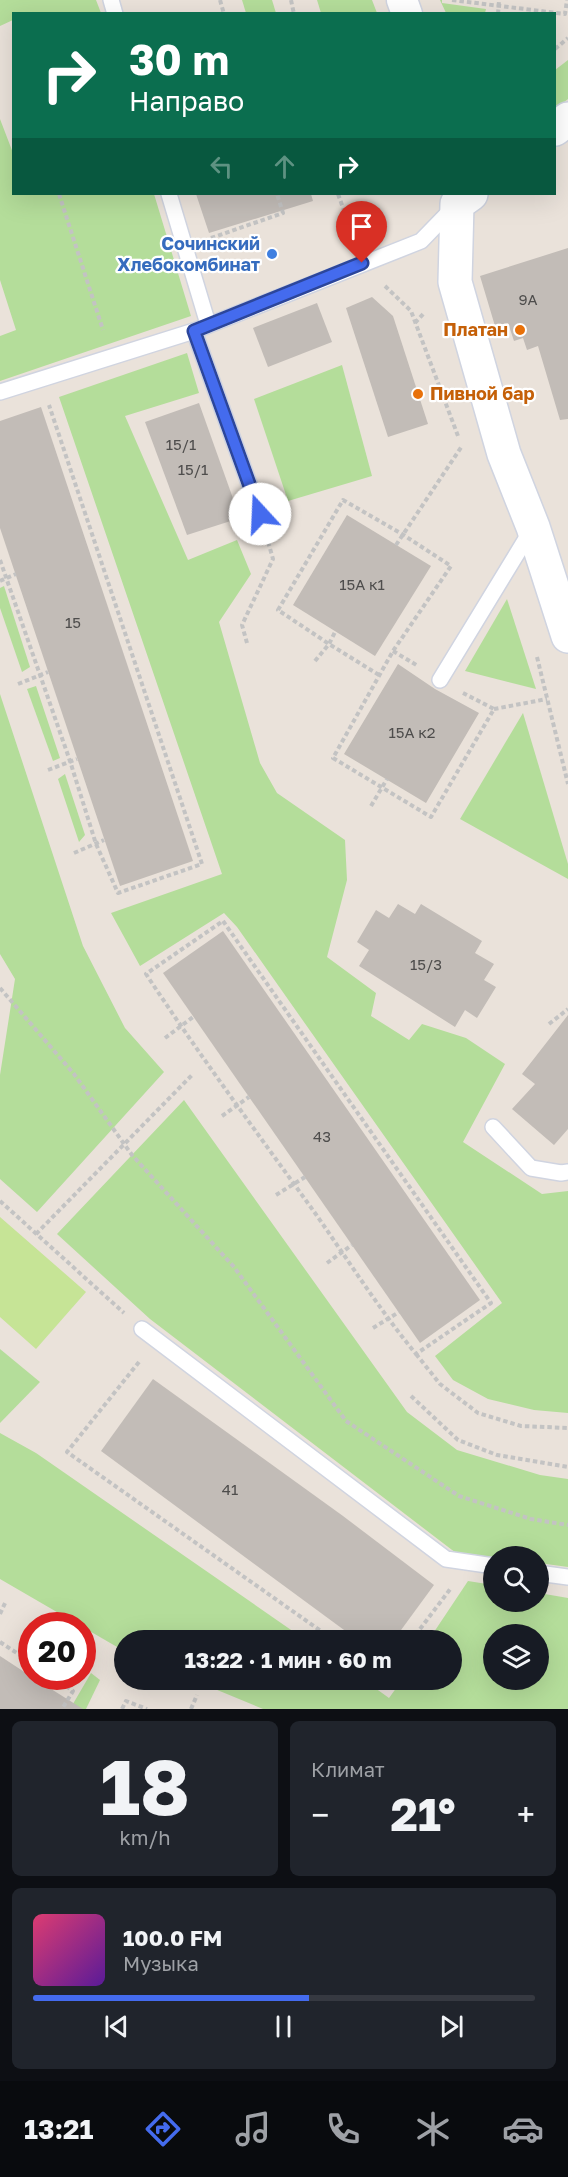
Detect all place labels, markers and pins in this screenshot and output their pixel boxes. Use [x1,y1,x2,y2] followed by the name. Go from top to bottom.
[336,201,387,263] pin
[117,232,260,275] place label: Сочинский Хлебокомбинат
[265,247,279,261] marker: Сочинский Хлебокомбинат
[443,318,508,340] place label: Платан
[513,323,527,337] marker: Платан
[430,382,535,404] place label: Пивной бар
[411,387,425,401] marker: Пивной бар

